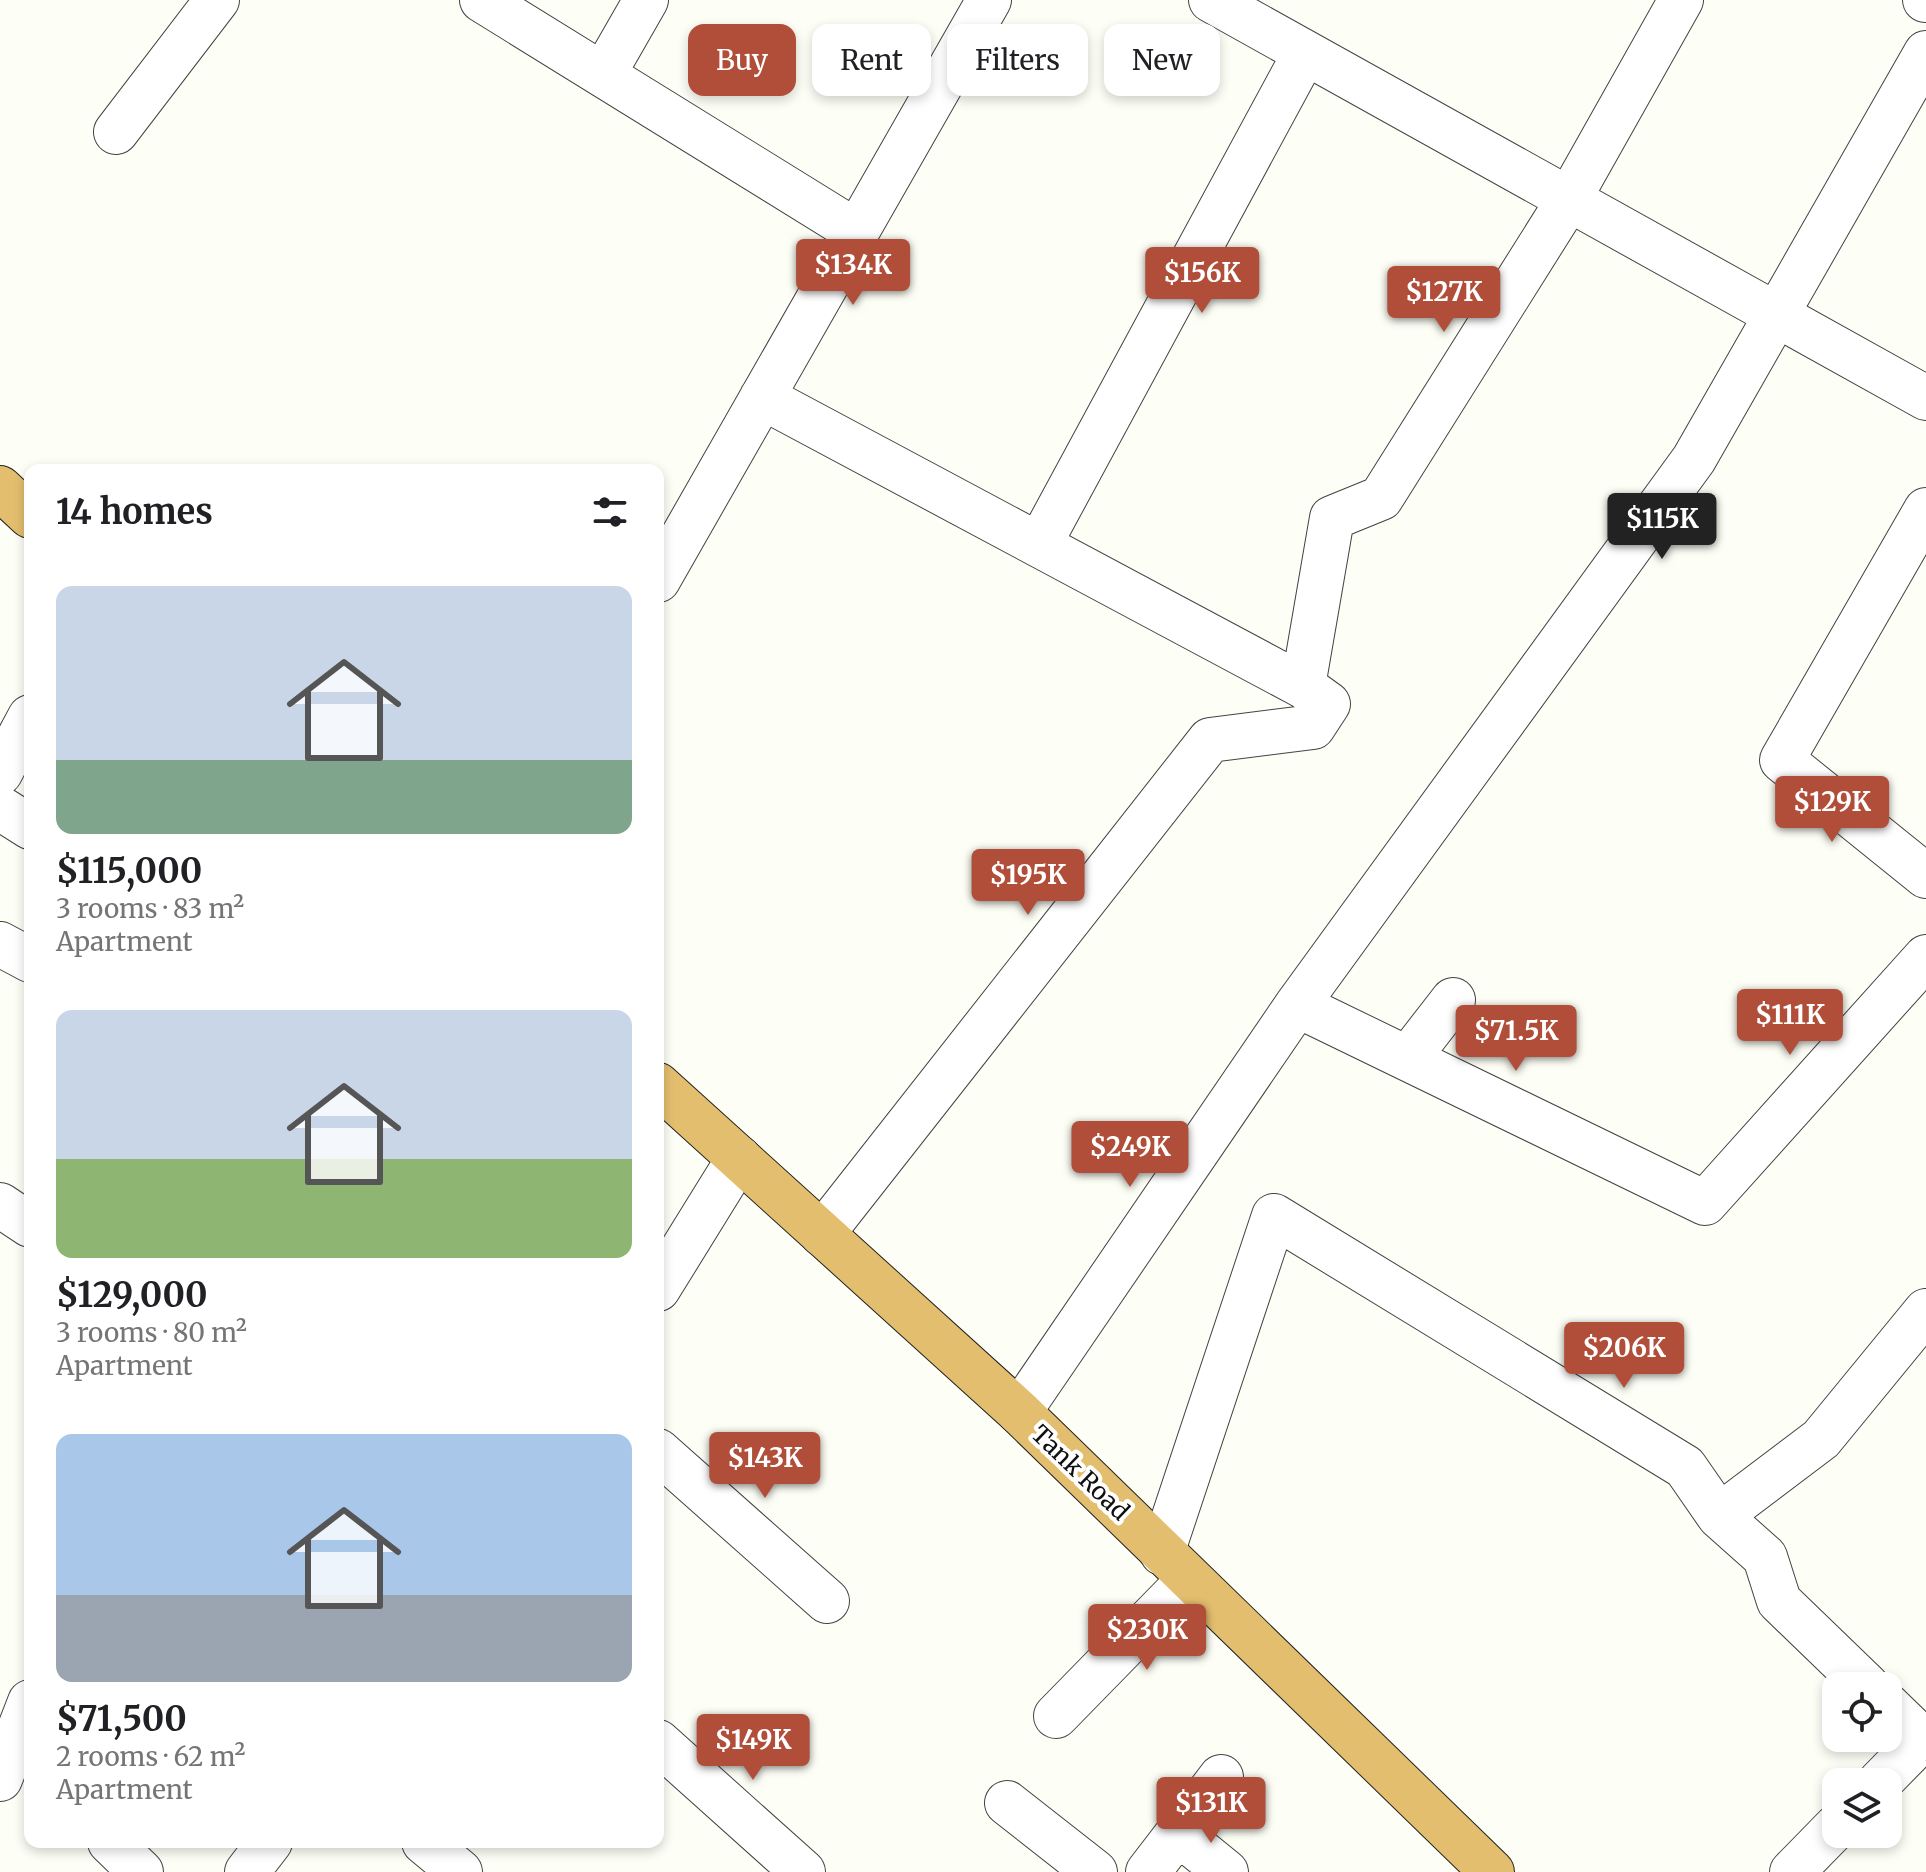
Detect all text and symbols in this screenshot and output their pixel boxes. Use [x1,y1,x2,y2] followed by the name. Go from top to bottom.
[688,24,796,96] chip: Buy
[812,24,931,96] chip: Rent
[947,24,1088,96] chip: Filters
[1104,24,1220,96] chip: New
[797,239,909,307] pin: $134K
[1146,247,1258,315] pin: $156K
[814,248,892,281] text: $134K
[1163,256,1241,289] text: $156K
[1388,266,1500,334] pin: $127K
[1405,275,1483,308] text: $127K
[588,490,632,534] icon: filters
[56,491,213,533] text: 14 homes
[1606,493,1718,561] pin: $115K
[1625,502,1699,535] text: $115K
[272,638,416,782] icon: home
[1776,776,1888,844] pin: $129K
[1793,785,1871,818] text: $129K
[972,849,1084,917] pin: $195K
[56,850,202,892] text: $115,000
[990,858,1066,891] text: $195K
[56,892,244,925] text: 3 rooms · 83 m²
[56,925,193,958] text: Apartment
[1734,989,1846,1057] pin: $111K
[1755,998,1825,1031] text: $111K
[1451,1005,1581,1073] pin: $71.5K
[1474,1014,1558,1047] text: $71.5K
[272,1062,416,1206] icon: home
[1074,1121,1186,1189] pin: $249K
[1089,1130,1171,1163] text: $249K
[56,1274,208,1316] text: $129,000
[56,1316,247,1349] text: 3 rooms · 80 m²
[1568,1322,1680,1390] pin: $206K
[1582,1331,1666,1364] text: $206K
[56,1349,193,1382] text: Apartment
[1025,1418,1136,1527] street label: Tank Road
[709,1432,821,1500] pin: $143K
[727,1441,803,1474] text: $143K
[272,1486,416,1630] icon: home
[1091,1604,1203,1672] pin: $230K
[1106,1613,1188,1646] text: $230K
[1822,1672,1902,1848] map controls
[1822,1672,1902,1752] button: locate
[56,1698,187,1740] text: $71,500
[697,1714,809,1782] pin: $149K
[715,1723,791,1756] text: $149K
[56,1740,245,1773] text: 2 rooms · 62 m²
[1822,1768,1902,1848] button: layers
[56,1773,193,1806] text: Apartment
[1155,1777,1267,1845] pin: $131K
[1175,1786,1247,1819] text: $131K

